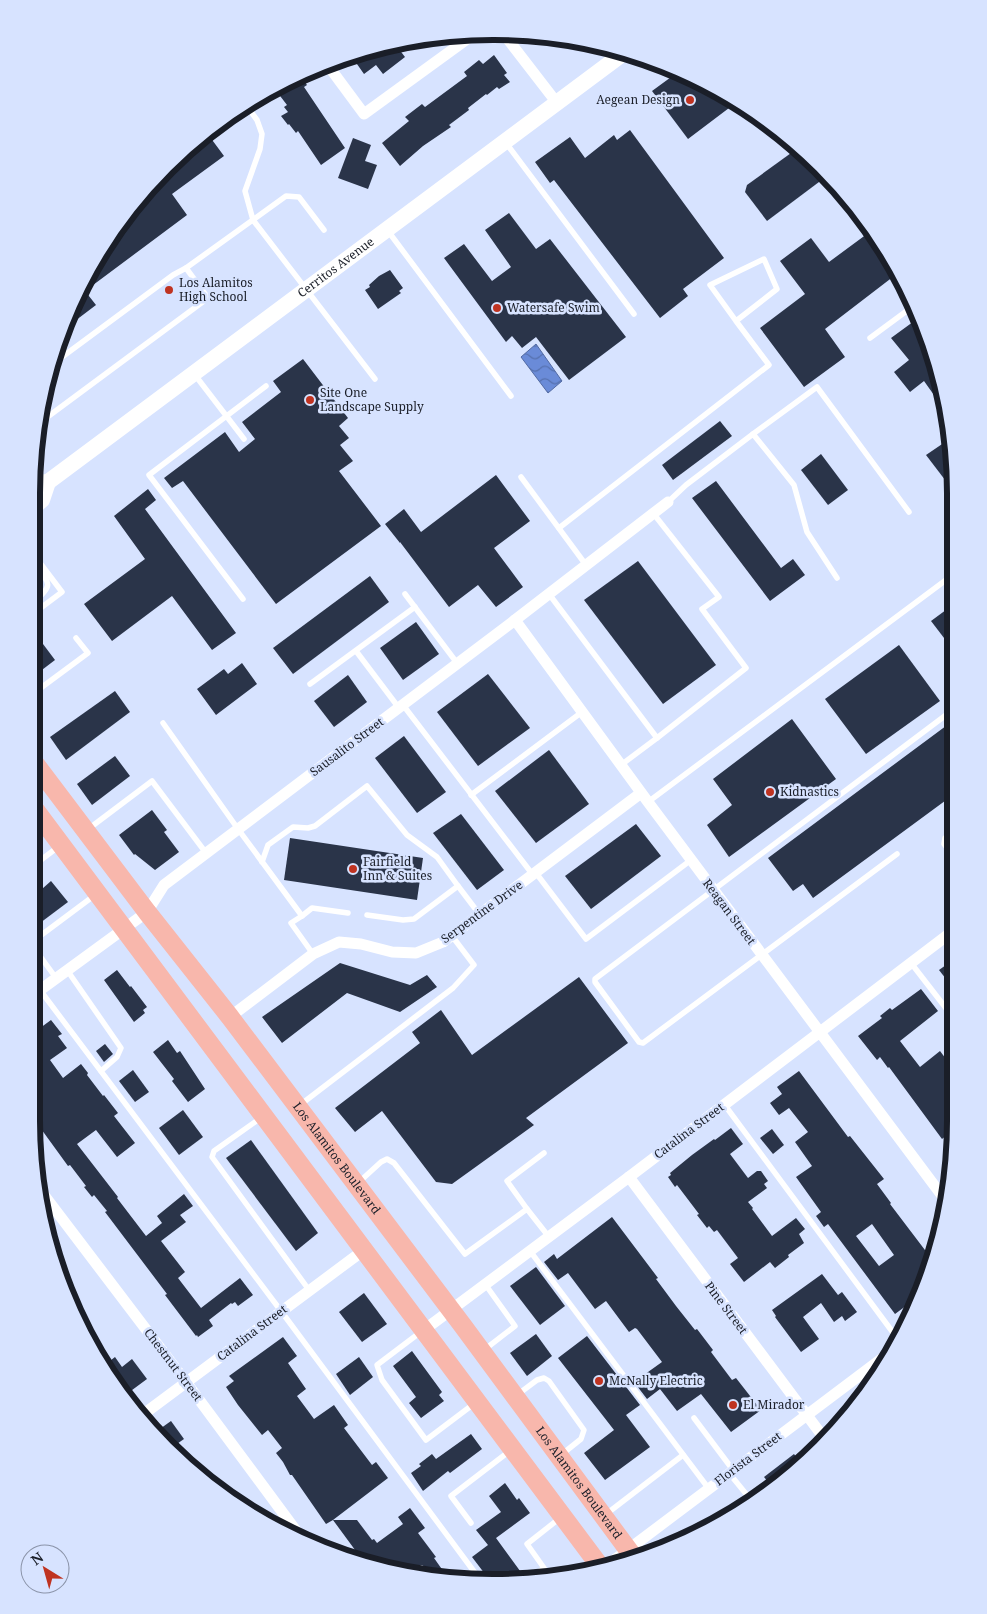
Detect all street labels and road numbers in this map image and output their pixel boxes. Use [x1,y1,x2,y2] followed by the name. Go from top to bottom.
[294,233,377,301] street label: Cerritos Avenue
[306,713,387,780] street label: Sausalito Street
[699,875,760,948] street label: Reagan Street
[437,876,526,947] street label: Serpentine Drive
[289,1099,385,1218] street label: Los Alamitos Boulevard
[650,1099,727,1163] street label: Catalina Street
[701,1278,752,1338] street label: Pine Street
[213,1301,290,1365] street label: Catalina Street
[140,1325,206,1405] street label: Chestnut Street
[532,1423,627,1543] street label: Los Alamitos Boulevard
[711,1428,785,1490] street label: Florista Street

